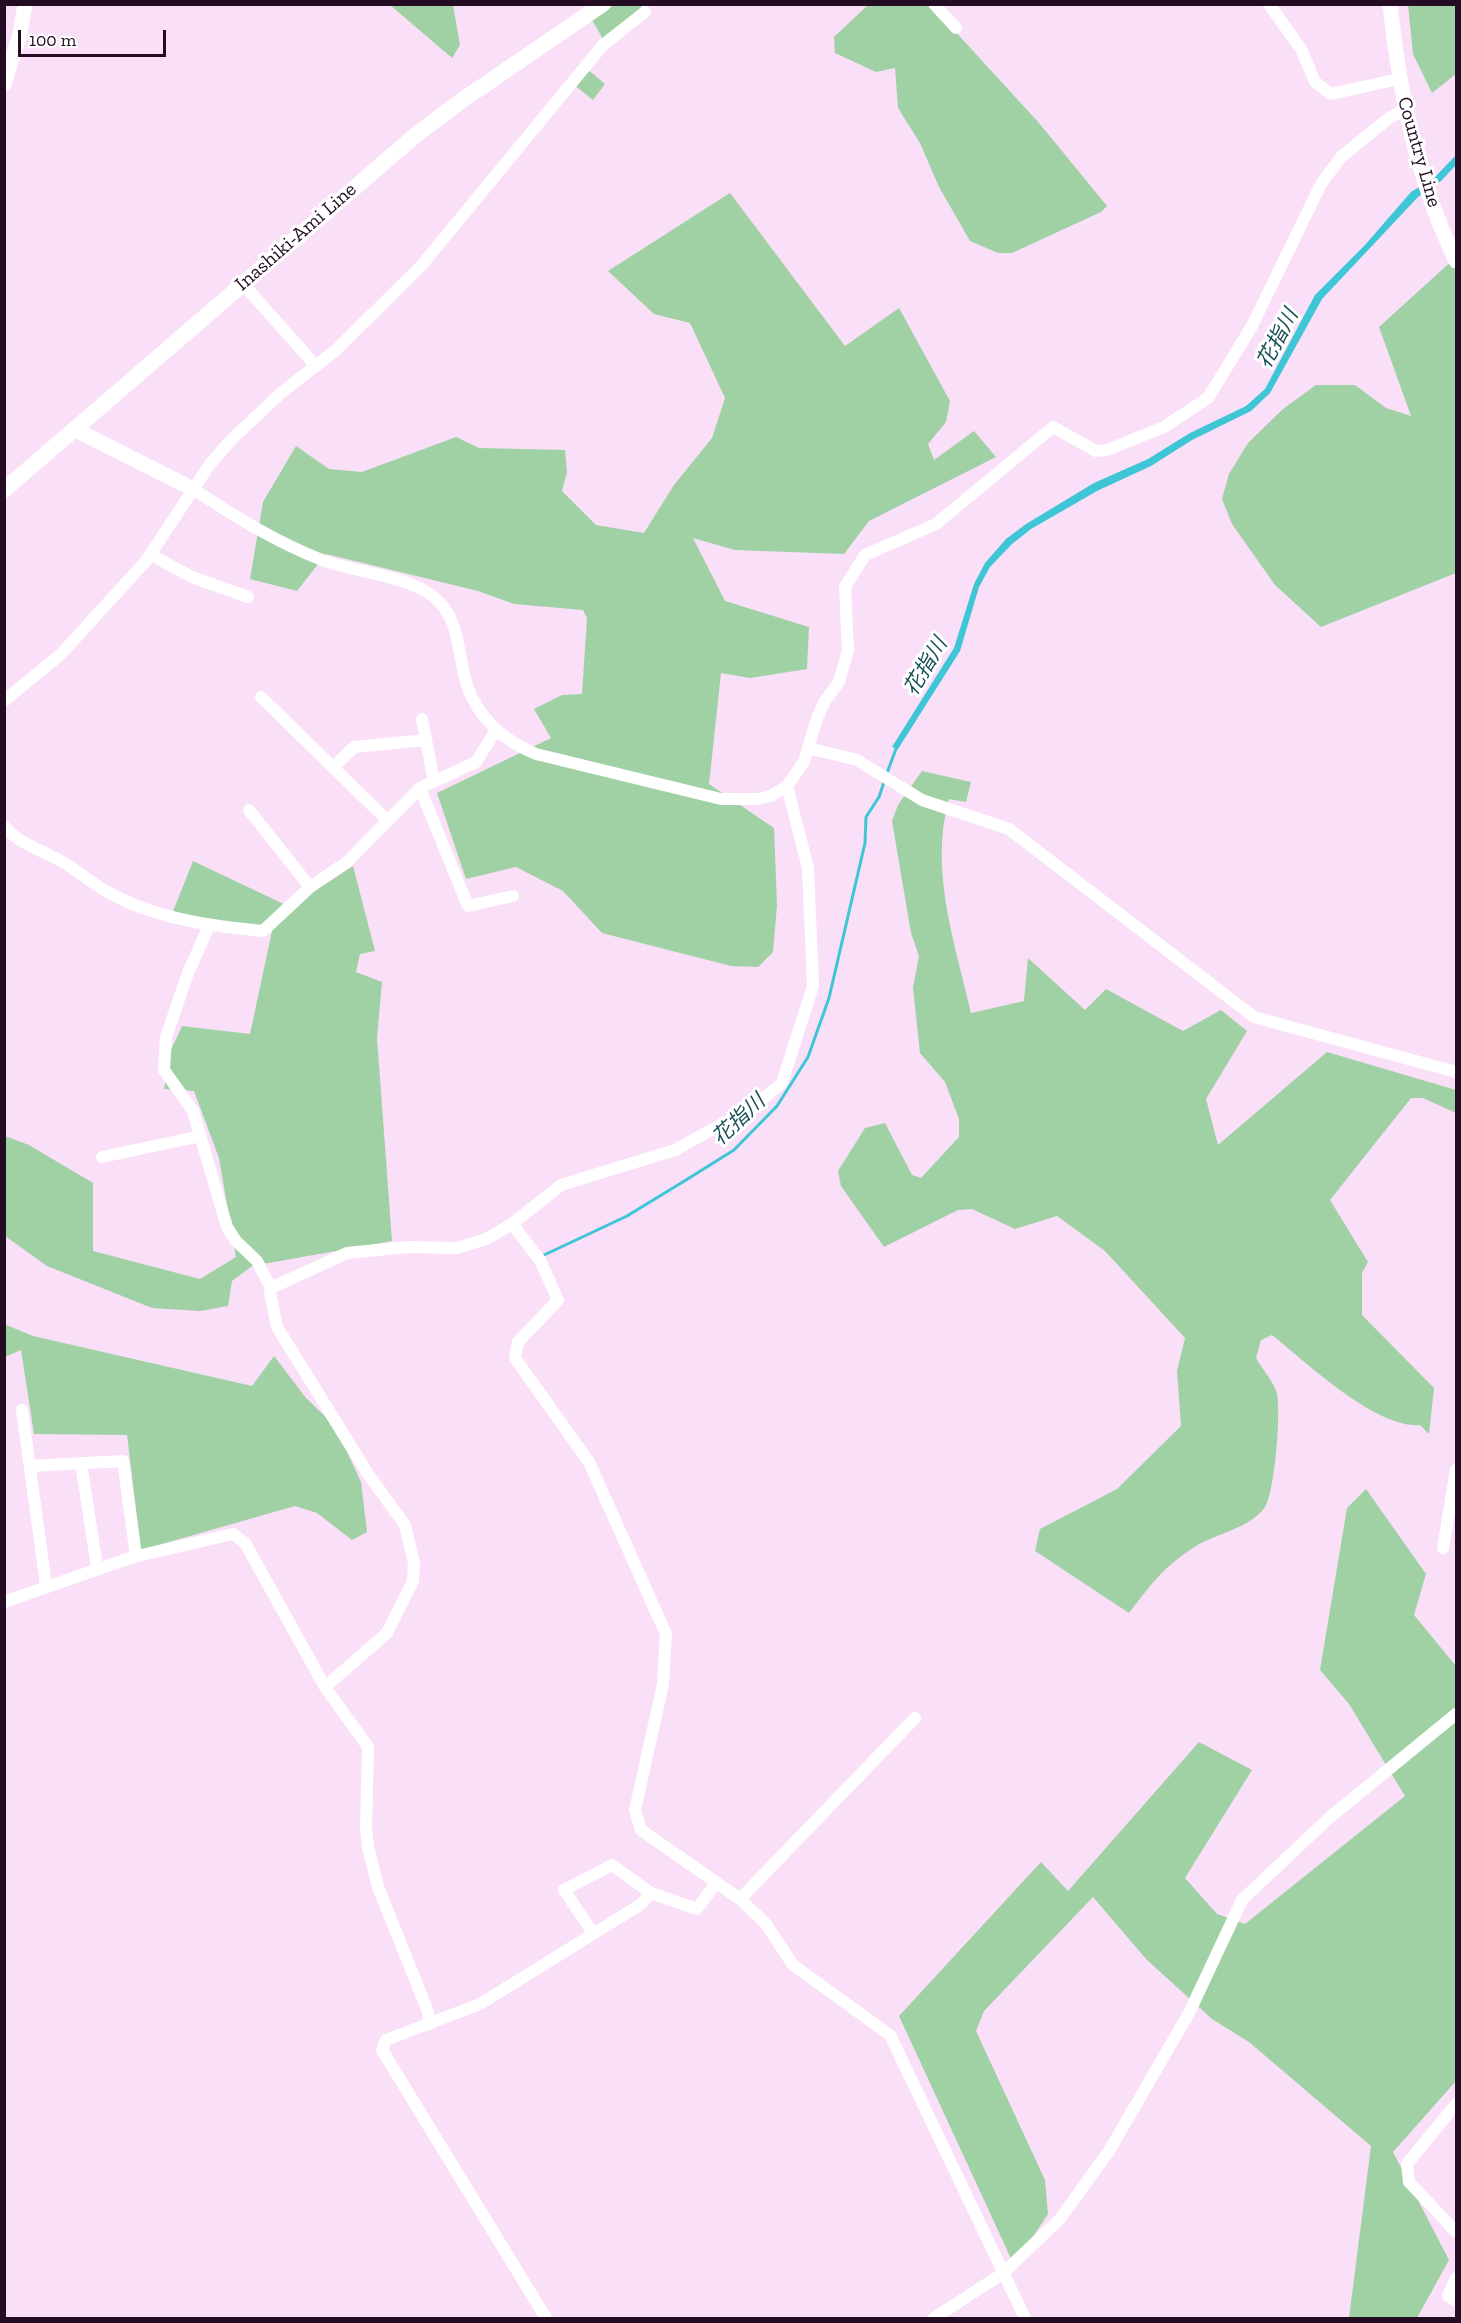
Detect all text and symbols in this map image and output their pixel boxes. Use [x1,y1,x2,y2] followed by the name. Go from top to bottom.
[21,18,170,56] scale bar
[29,29,76,51] text: 100 m
[1392,94,1446,210] street label: Country Line
[230,178,362,296] street label: Inashiki-Ami Line
[1252,305,1304,373] water label: 花指川
[899,634,953,700] water label: 花指川
[707,1089,771,1151] water label: 花指川

